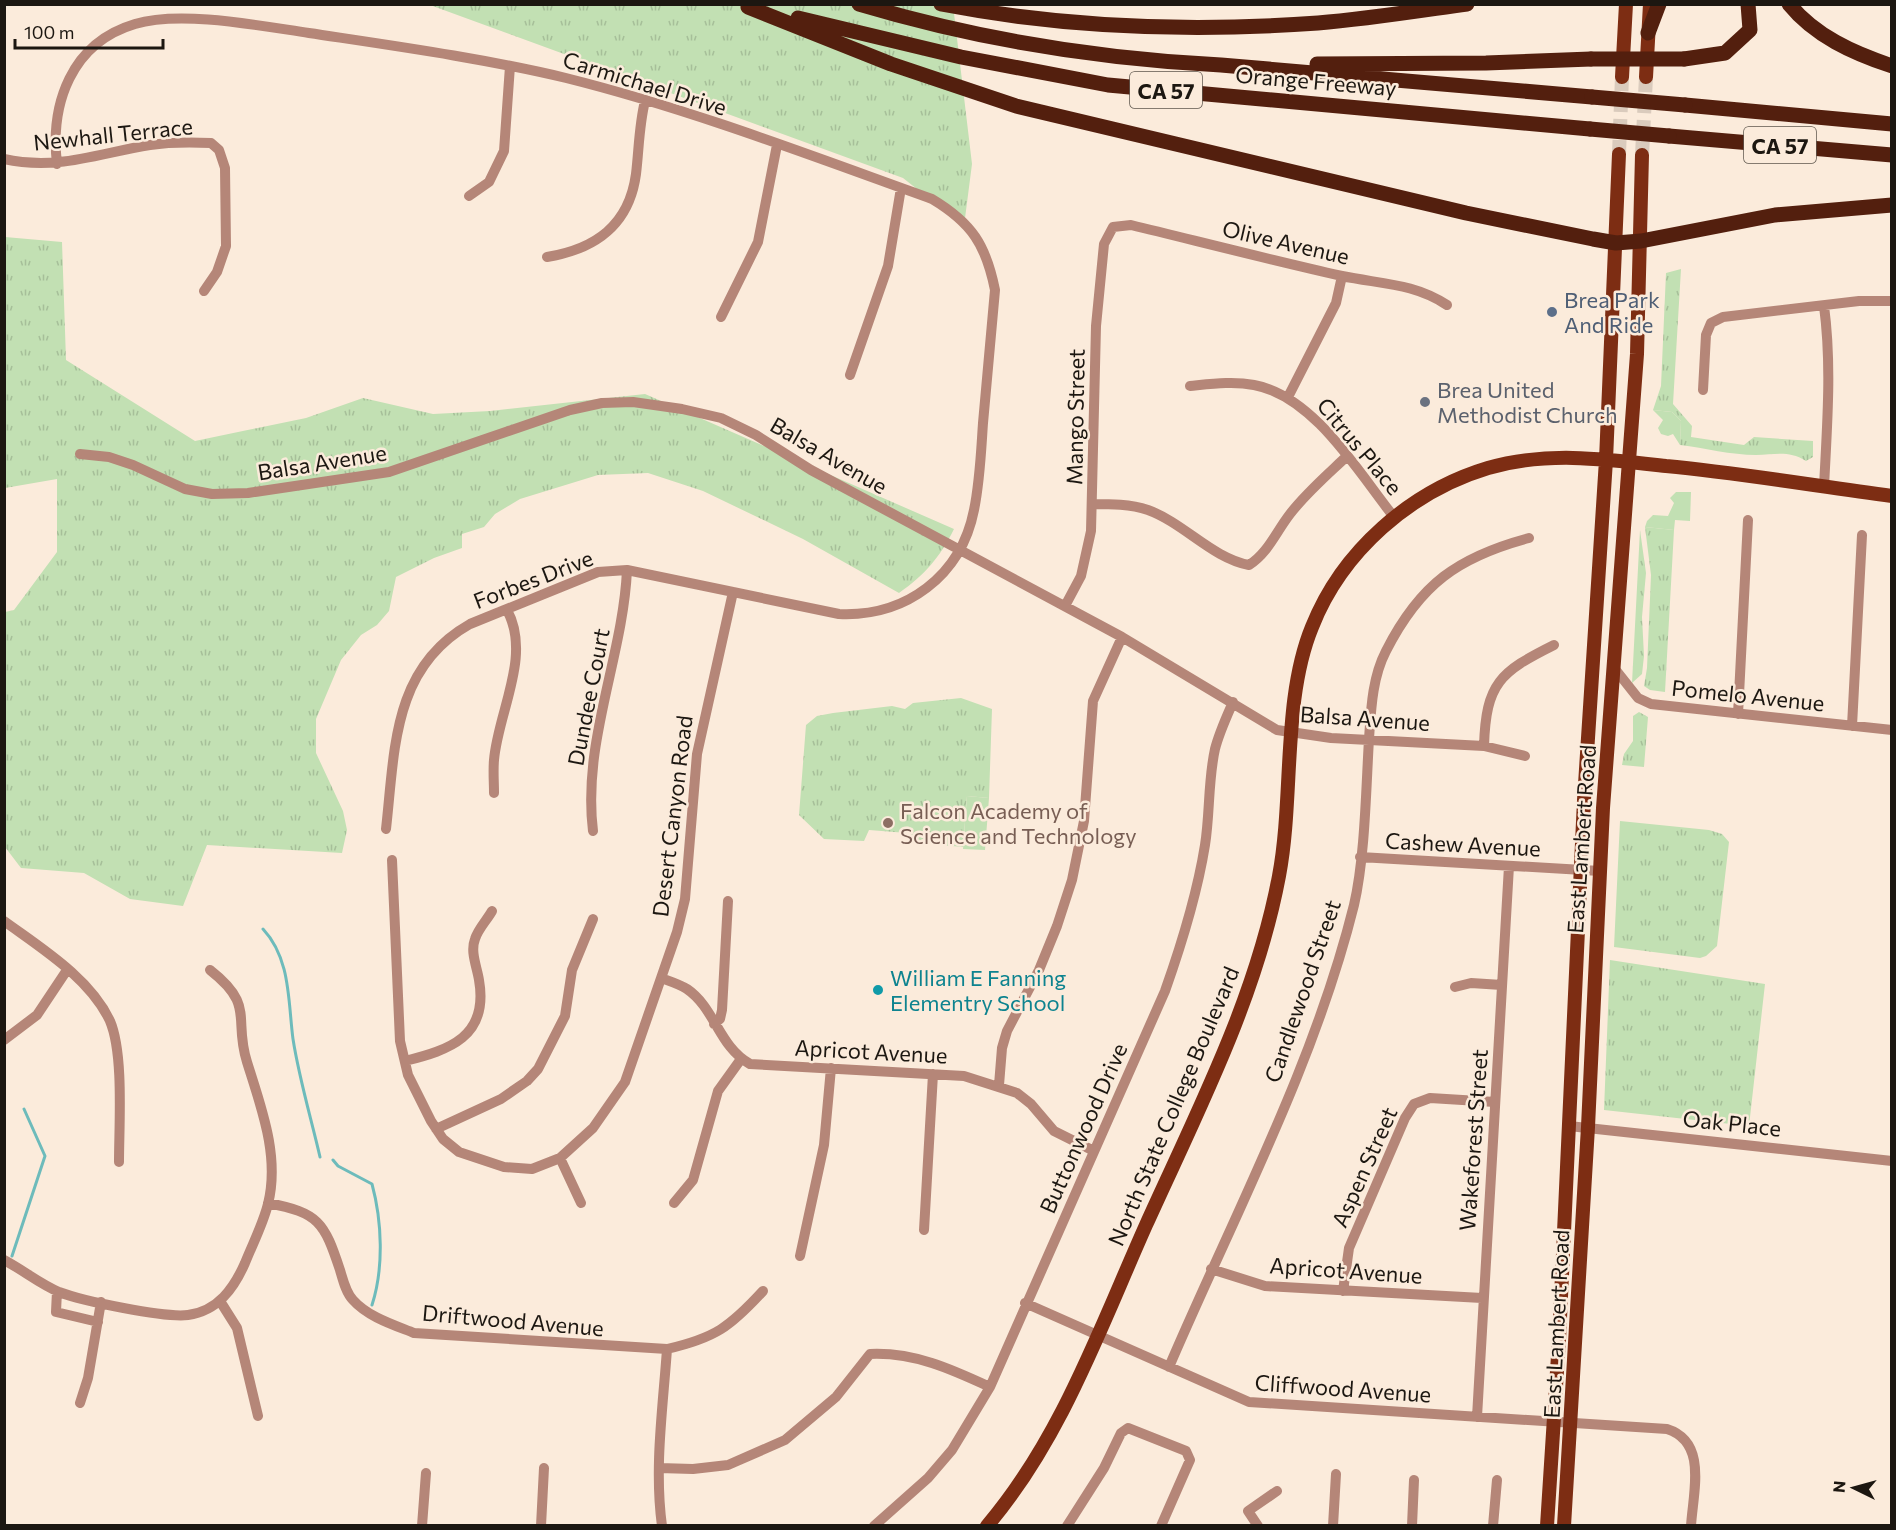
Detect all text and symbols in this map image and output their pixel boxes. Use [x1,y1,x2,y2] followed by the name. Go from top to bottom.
[15,12,164,50] scale bar
[24,21,74,43] text: 100 m
[560,45,730,121] street label: Carmichael Drive
[1234,60,1398,102] street label: Orange Freeway
[1130,72,1202,108] road number: CA 57
[32,112,194,156] street label: Newhall Terrace
[1744,127,1816,163] road number: CA 57
[1220,214,1352,270] street label: Olive Avenue
[1564,286,1660,338] place label: Brea Park And Ride
[1545,305,1559,319] marker: Brea Park And Ride
[1060,349,1090,485] street label: Mango Street
[1437,376,1618,428] place label: Brea United Methodist Church
[1312,392,1408,500] street label: Citrus Place
[1418,395,1432,409] marker: Brea United Methodist Church
[766,411,892,499] street label: Balsa Avenue
[256,438,388,486] street label: Balsa Avenue
[469,544,597,614] street label: Forbes Drive
[561,626,615,768] street label: Dundee Court
[1670,674,1826,716] street label: Pomelo Avenue
[1299,700,1431,736] street label: Balsa Avenue
[646,714,698,918] street label: Desert Canyon Road
[1561,744,1601,934] street label: East Lambert Road
[900,797,1137,849] place label: Falcon Academy of Science and Technology
[881,816,895,830] marker: Falcon Academy of Science and Technology
[1385,826,1541,862] street label: Cashew Avenue
[1258,896,1346,1086] street label: Candlewood Street
[1102,962,1244,1250] street label: North State College Boulevard
[890,964,1066,1016] place label: William E Fanning Elementry School
[871,983,885,997] marker: William E Fanning Elementry School
[794,1034,948,1068] street label: Apricot Avenue
[1033,1039,1133,1217] street label: Buttonwood Drive
[1453,1048,1493,1232] street label: Wakeforest Street
[1325,1103,1403,1231] street label: Aspen Street
[1681,1104,1783,1142] street label: Oak Place
[1538,1229,1574,1419] street label: East Lambert Road
[1269,1251,1423,1289] street label: Apricot Avenue
[421,1299,605,1341] street label: Driftwood Avenue
[1254,1368,1432,1408] street label: Cliffwood Avenue
[1824,1458,1884,1518] north arrow
[1829,1480,1849,1493] text: N

